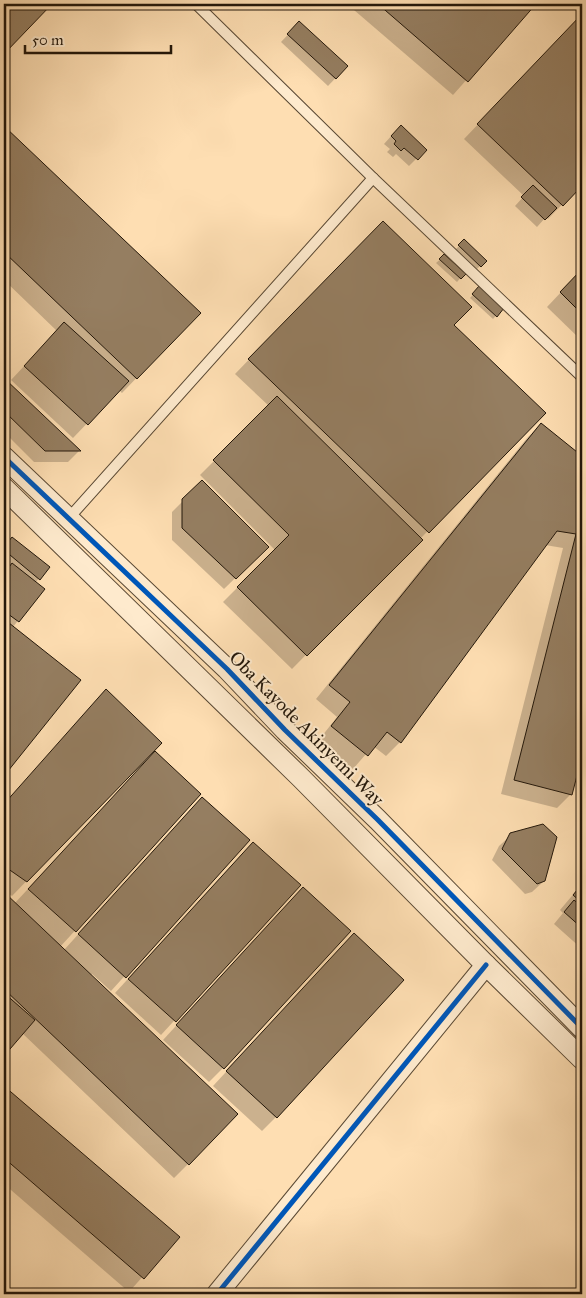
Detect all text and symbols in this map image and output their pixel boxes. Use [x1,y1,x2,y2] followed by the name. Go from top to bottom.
[25,22,171,54] scale bar
[32,31,64,49] text: 50 m
[224,646,390,811] street label: Oba Kayode Akinyemi Way

